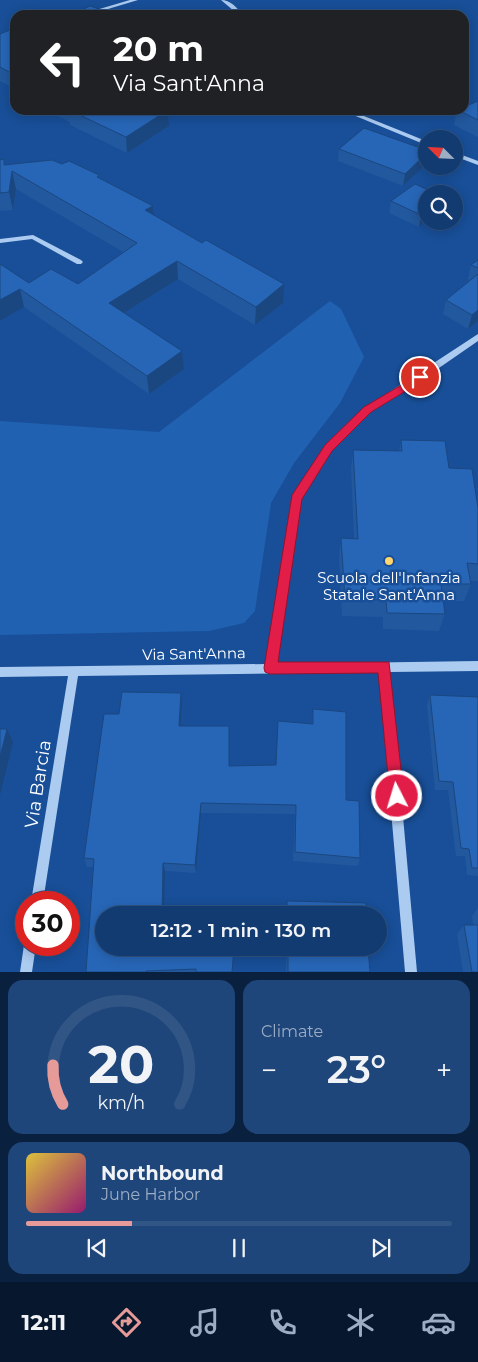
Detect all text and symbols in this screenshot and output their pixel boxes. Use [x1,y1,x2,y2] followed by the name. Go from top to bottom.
[113,27,204,70] text: 20 m
[30,30,95,95] icon: left
[113,70,265,97] text: Via Sant'Anna
[418,130,462,175] north arrow
[418,130,463,230] map controls
[418,185,463,230] button: search
[399,356,441,398] pin
[406,363,434,391] icon: arrive
[383,555,395,567] marker: Scuola dell'Infanzia Statale Sant'Anna
[317,568,461,604] place label: Scuola dell'Infanzia Statale Sant'Anna
[142,643,246,664] street label: Via Sant'Anna
[20,738,56,830] street label: Via Barcia
[370,769,422,821] position arrow
[15,891,80,956] speed limit sign: 30
[151,919,331,942] text: 12:12 · 1 min · 130 m
[261,1022,323,1041] text: Climate
[89,1033,155,1096] text: 20
[327,1046,386,1093] text: 23°
[261,1053,277,1087] text: −
[436,1053,452,1087] text: +
[98,1092,145,1113] text: km/h
[101,1162,224,1185] text: Northbound
[101,1185,200,1204] text: June Harbor
[83,1234,111,1262] icon: previous
[225,1234,253,1262] icon: pause
[367,1234,395,1262] icon: next
[109,1305,144,1340] icon: directions
[187,1305,222,1340] icon: music
[265,1305,300,1340] icon: phone
[343,1305,378,1340] icon: climate
[421,1305,456,1340] icon: car
[22,1309,66,1336] text: 12:11

